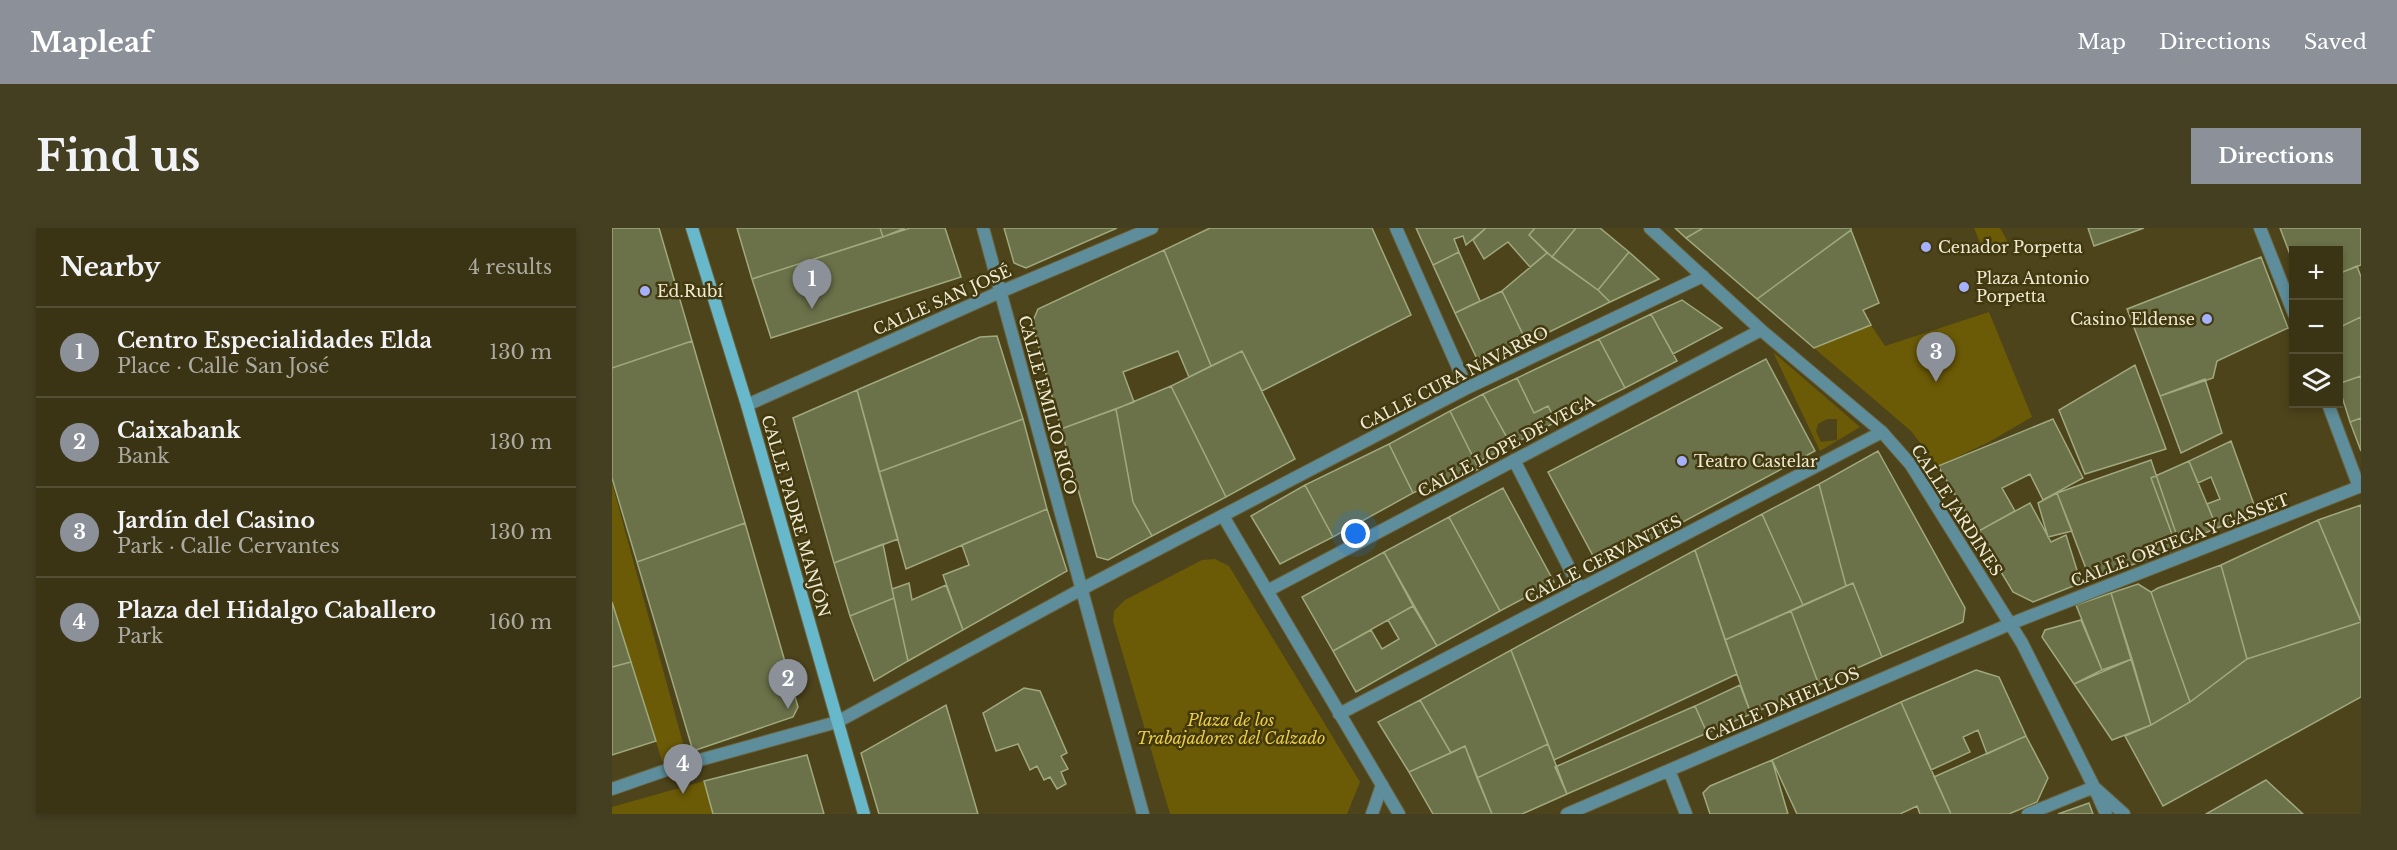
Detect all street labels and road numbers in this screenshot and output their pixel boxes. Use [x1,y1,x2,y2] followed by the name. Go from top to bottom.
[870,260,1014,340] street label: CALLE SAN JOSÉ
[1014,313,1082,497] street label: CALLE EMILIO RICO
[1356,322,1552,434] street label: CALLE CURA NAVARRO
[1414,390,1599,501] street label: CALLE LOPE DE VEGA
[758,413,834,619] street label: CALLE PADRE MANJÓN
[1907,441,2007,579] street label: CALLE JARDINES
[2068,489,2292,591] street label: CALLE ORTEGA Y GASSET
[1521,511,1685,607] street label: CALLE CERVANTES
[1702,662,1862,746] street label: CALLE DAHELLOS

